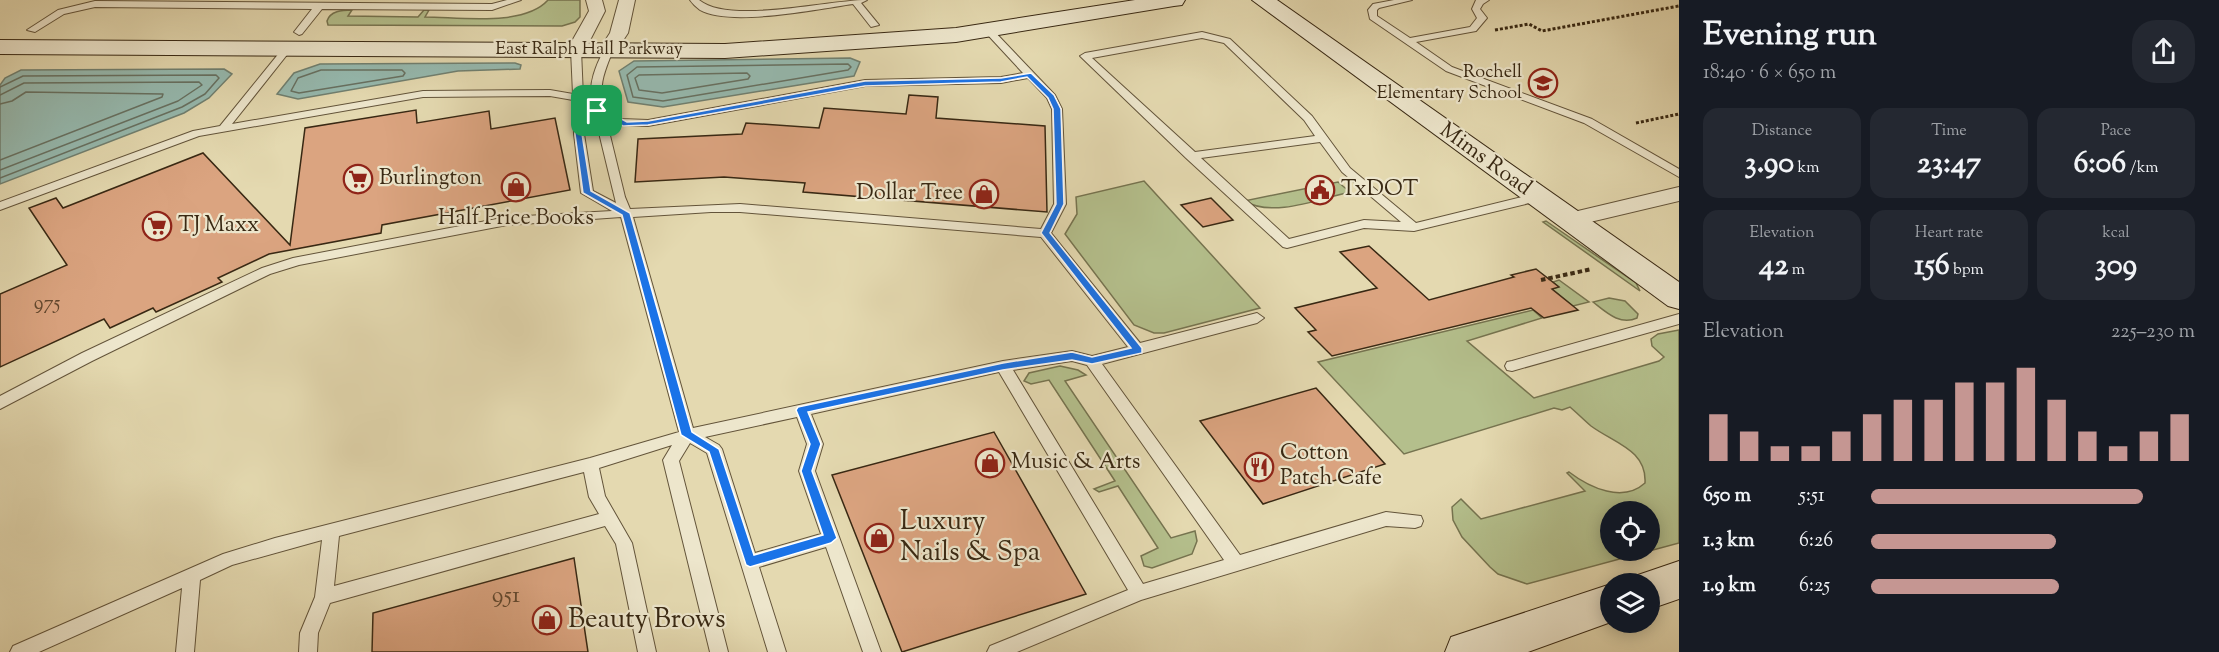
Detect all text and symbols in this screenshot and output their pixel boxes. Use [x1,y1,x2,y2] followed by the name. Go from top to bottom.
[1703,12,1877,60] text: Evening run
[2132,20,2195,83] button: share
[495,37,683,63] street label: East Ralph Hall Parkway
[1703,59,1836,88] text: 18:40 · 6 × 650 m
[1377,60,1522,107] place label: Rochell Elementary School
[1527,67,1559,99] school or university icon: Rochell Elementary School
[571,85,622,136] pin
[580,94,613,127] icon: arrive
[1432,115,1538,205] street label: Mims Road
[1752,120,1812,143] text: Distance
[1931,120,1967,143] text: Time
[2101,120,2131,143] text: Pace
[1745,143,1794,186] text: 3.90
[1917,143,1981,186] text: 23:47
[2073,143,2126,186] text: 6:06
[1794,157,1819,180] text: km
[2126,157,2159,180] text: /km
[342,163,374,195] supermarket icon: Burlington
[379,163,482,195] place label: Burlington
[500,171,532,203] shop icon: Half Price Books
[1304,174,1336,206] public building icon: TxDOT
[1341,174,1419,206] place label: TxDOT
[856,178,963,210] place label: Dollar Tree
[968,178,1000,210] shop icon: Dollar Tree
[438,203,594,235] place label: Half Price Books
[141,210,173,242] supermarket icon: TJ Maxx
[178,210,259,242] place label: TJ Maxx
[1750,222,1814,245] text: Elevation
[1915,222,1983,245] text: Heart rate
[2102,222,2130,245] text: kcal
[1759,245,1788,288] text: 42
[1914,245,1950,288] text: 156
[2095,245,2137,288] text: 309
[1788,259,1805,282] text: m
[1950,259,1984,282] text: bpm
[34,290,60,319] house number: 975
[1703,318,1784,347] text: Elevation
[2111,318,2195,347] text: 225–230 m
[1280,438,1382,495] place label: Cotton Patch Cafe
[974,447,1006,479] shop icon: Music & Arts
[1011,447,1140,479] place label: Music & Arts
[1243,451,1275,483] restaurant icon: Cotton Patch Cafe
[1703,482,1751,511] text: 650 m
[1799,482,1825,511] text: 5:51
[1600,501,1660,633] map controls
[1600,501,1660,561] button: locate
[900,503,1040,573] place label: Luxury Nails & Spa
[863,522,895,554] shop icon: Luxury Nails & Spa
[1703,527,1755,556] text: 1.3 km
[1799,527,1833,556] text: 6:26
[1703,572,1756,601] text: 1.9 km
[1799,572,1830,601] text: 6:25
[1600,573,1660,633] button: layers
[492,579,520,613] house number: 951
[568,601,726,640] place label: Beauty Brows
[531,604,563,636] shop icon: Beauty Brows

